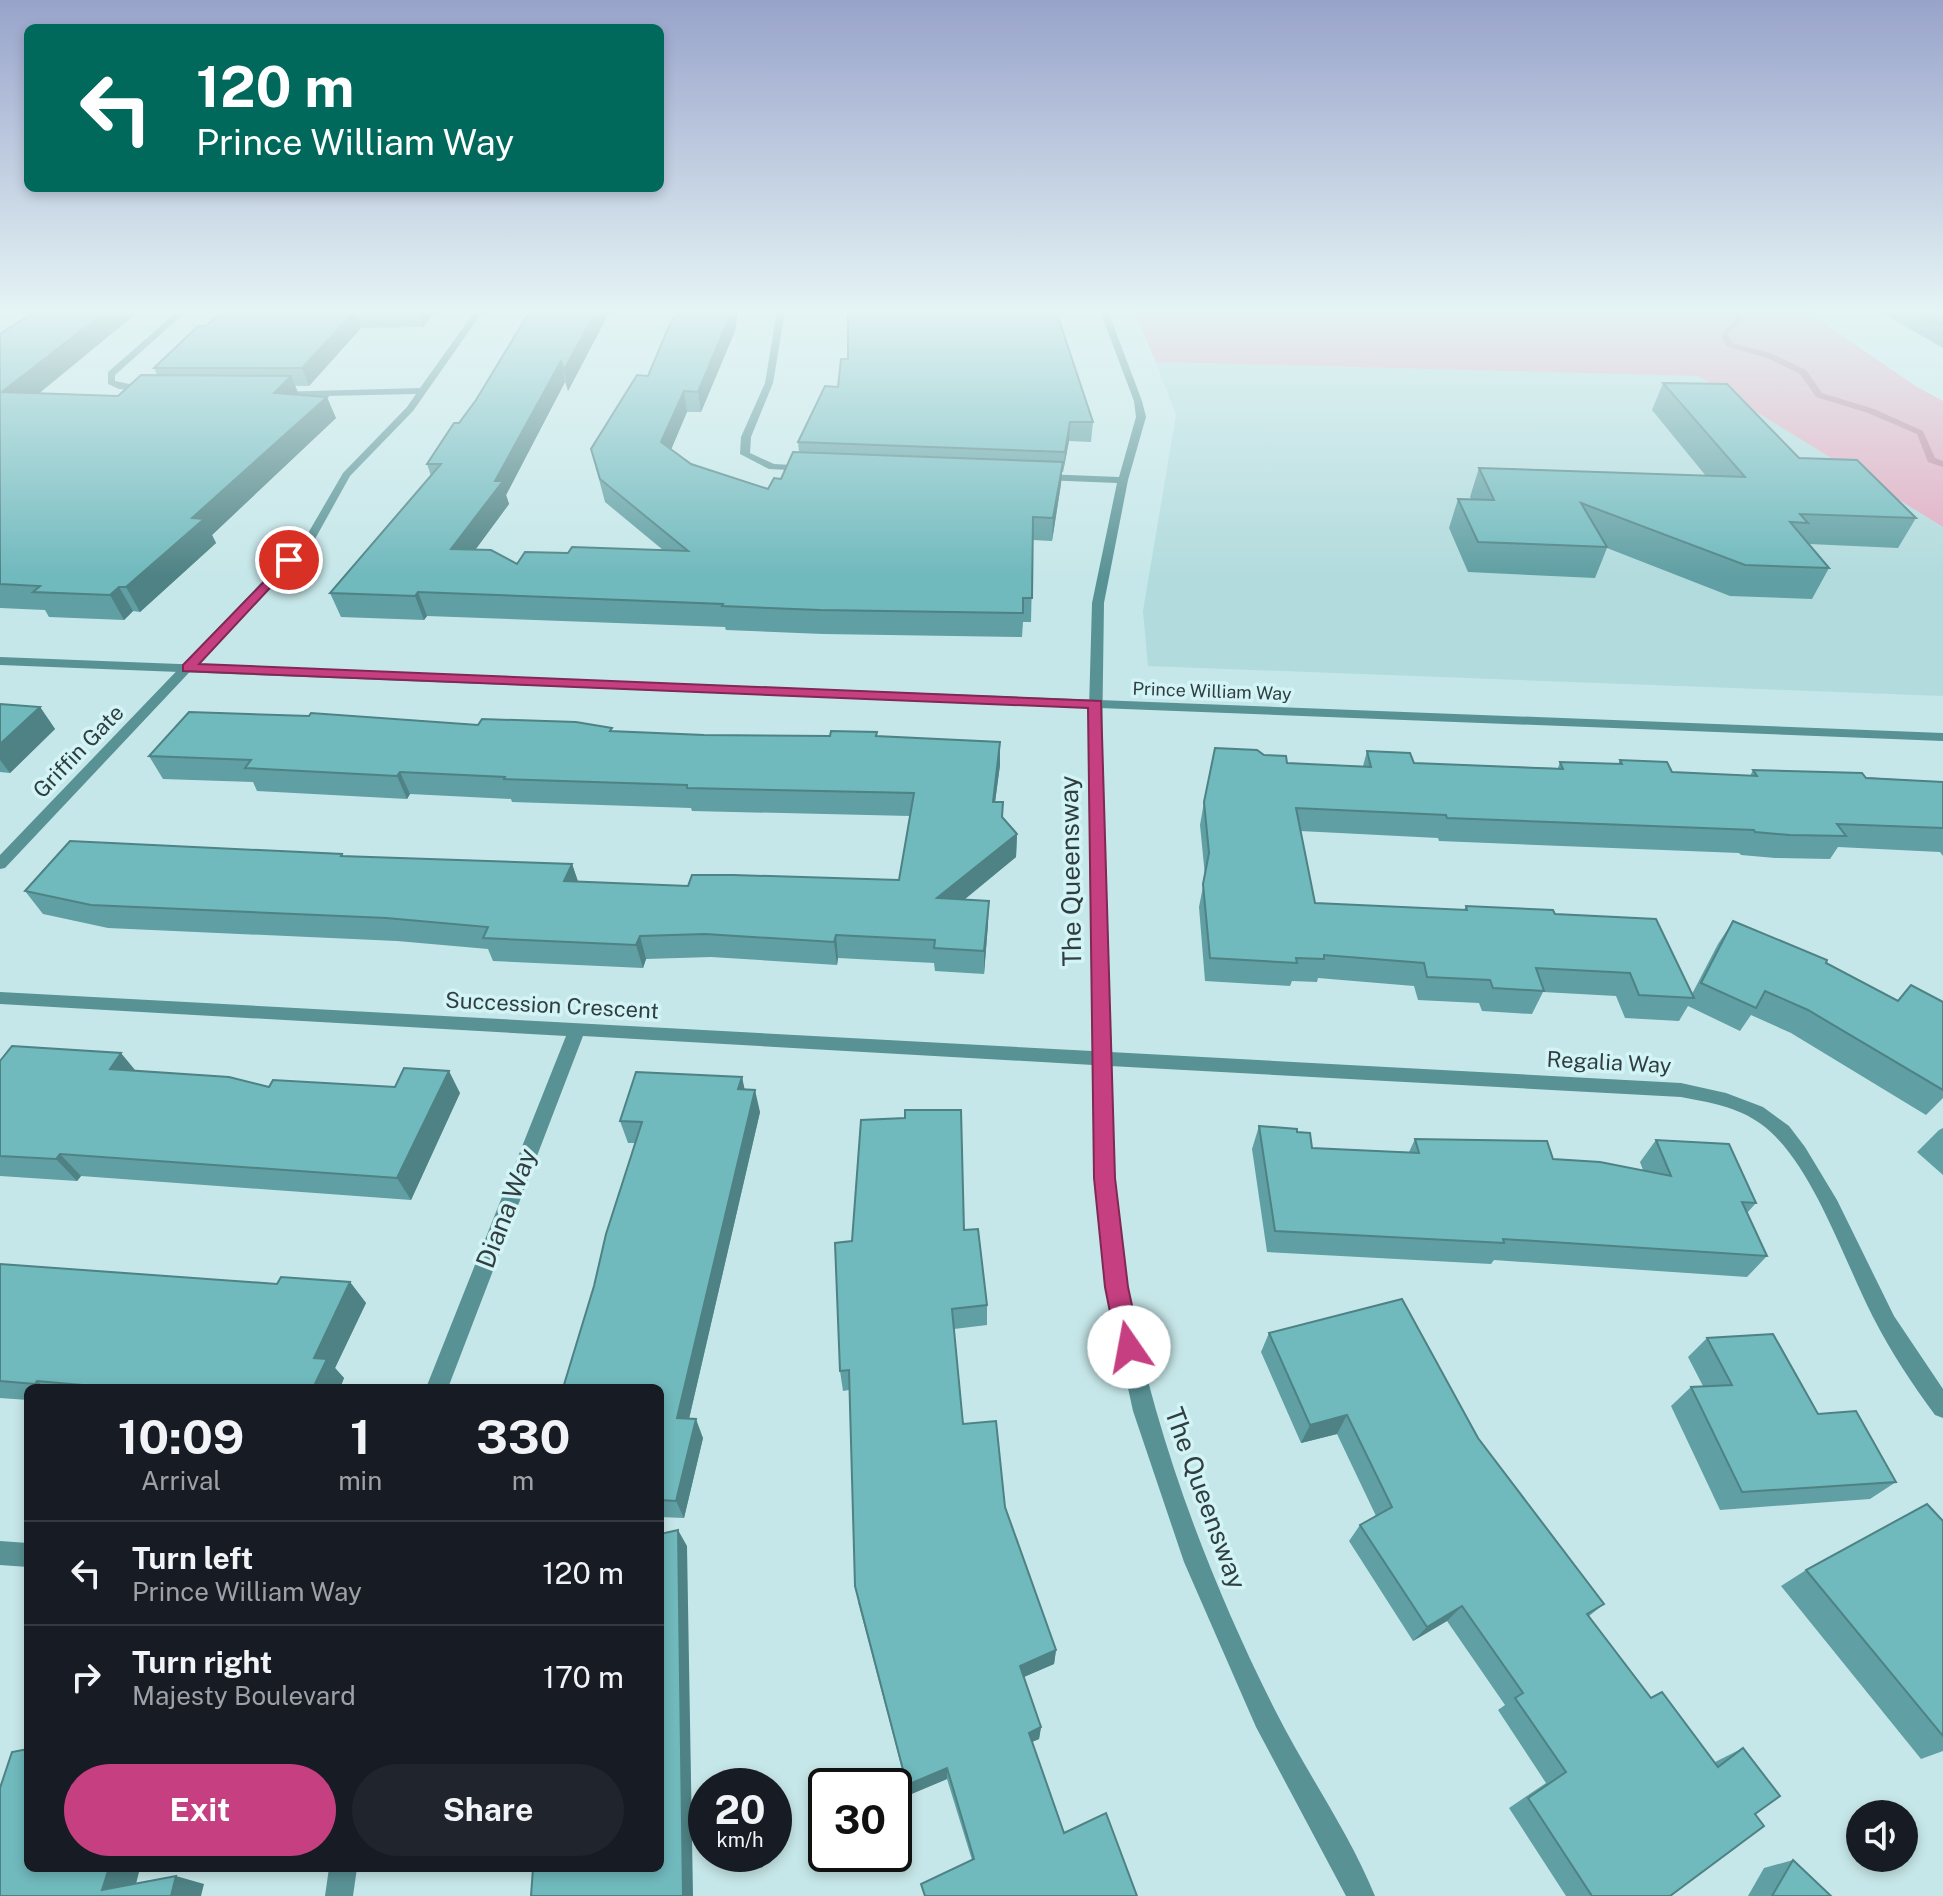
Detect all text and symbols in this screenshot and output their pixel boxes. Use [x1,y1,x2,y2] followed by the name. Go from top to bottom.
[196,54,354,120] text: 120 m
[64,56,168,160] icon: left
[196,121,514,163] text: Prince William Way
[255,526,323,594] pin
[267,538,311,582] icon: arrive
[1132,678,1292,704] street label: Prince William Way
[27,699,129,803] street label: Griffin Gate
[1053,775,1087,967] street label: The Queensway
[444,986,660,1024] street label: Succession Crescent
[1546,1046,1672,1078] street label: Regalia Way
[469,1144,543,1272] street label: Diana Way
[1087,1305,1171,1389] position arrow
[1159,1403,1253,1593] street label: The Queensway
[118,1408,244,1465] text: 10:09
[350,1408,370,1465] text: 1
[476,1408,570,1465] text: 330
[141,1465,221,1496] text: Arrival
[338,1465,382,1496] text: min
[512,1465,534,1496] text: m
[132,1540,253,1576] text: Turn left
[64,1551,108,1595] icon: left
[542,1555,624,1591] text: 120 m
[132,1576,362,1607] text: Prince William Way
[132,1644,272,1680] text: Turn right
[64,1655,108,1699] icon: right
[543,1659,624,1695] text: 170 m
[132,1680,356,1711] text: Majesty Boulevard
[64,1764,336,1856] button: Exit
[352,1764,624,1856] button: Share
[808,1768,912,1872] speed limit sign: 30
[714,1786,766,1833] text: 20
[1846,1800,1918,1872] map controls
[1846,1800,1918,1872] button: sound
[716,1828,764,1852] text: km/h

